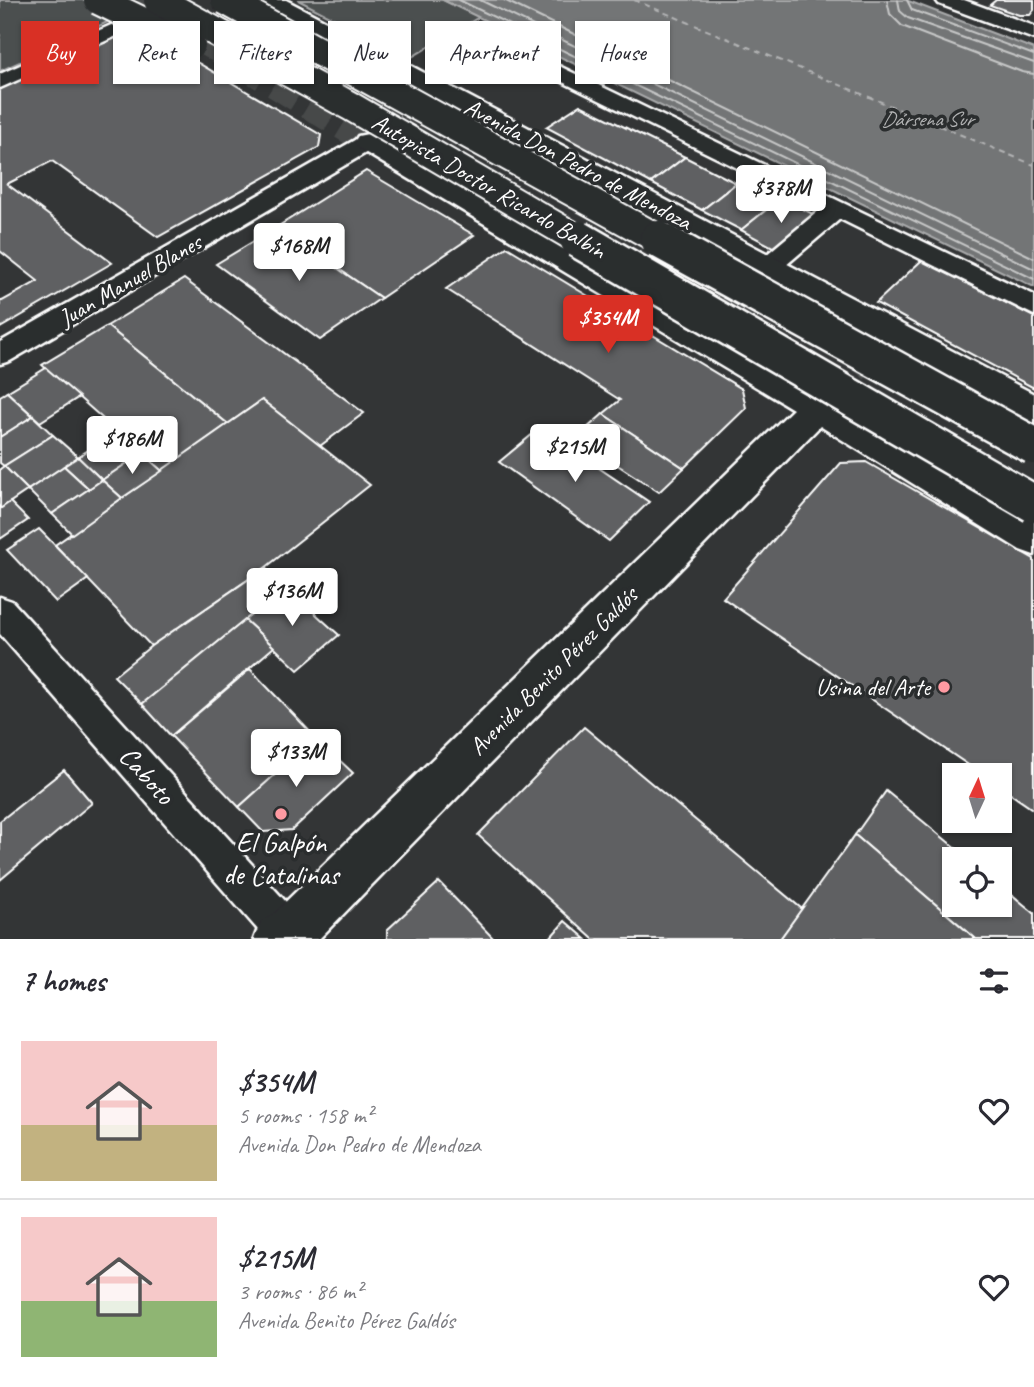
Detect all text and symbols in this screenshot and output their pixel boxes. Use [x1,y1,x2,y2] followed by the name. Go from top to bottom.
[21,21,99,84] chip: Buy
[113,21,200,84] chip: Rent
[214,21,314,84] chip: Filters
[328,21,411,84] chip: New
[425,21,561,84] chip: Apartment
[575,21,670,84] chip: House
[459,91,698,237] street label: Avenida Don Pedro de Mendoza
[881,106,977,132] water label: Dársena Sur
[367,107,612,266] street label: Autopista Doctor Ricardo Balbín
[732,166,830,225] pin: $378M
[752,173,810,202] text: $378M
[250,224,348,283] pin: $168M
[52,226,208,333] street label: Juan Manuel Blanes
[270,231,328,260] text: $168M
[559,296,657,355] pin: $354M
[579,303,637,332] text: $354M
[83,416,181,476] pin: $186M
[103,424,161,453] text: $186M
[526,424,624,484] pin: $215M
[546,432,604,461] text: $215M
[243,568,341,628] pin: $136M
[263,576,321,605] text: $136M
[462,578,646,762] street label: Avenida Benito Pérez Galdós
[816,672,932,702] place label: Usina del Arte
[936,679,952,695] marker: Usina del Arte
[247,730,345,789] pin: $133M
[267,737,325,766] text: $133M
[112,739,184,813] street label: Caboto
[942,763,1012,833] north arrow
[942,763,1012,917] map controls
[273,806,289,822] marker: El Galpón de Catalinas
[223,825,341,892] place label: El Galpón de Catalinas
[942,847,1012,917] button: locate
[21,962,106,1000] text: 7 homes
[975,962,1013,1000] icon: filters
[238,1063,313,1101] text: $354M
[77,1069,161,1153] icon: home
[975,1092,1013,1130] icon: heart
[238,1101,373,1130] text: 5 rooms · 158 m²
[238,1130,481,1159] text: Avenida Don Pedro de Mendoza
[238,1239,313,1277] text: $215M
[77,1245,161,1329] icon: home
[975,1268,1013,1306] icon: heart
[238,1277,362,1306] text: 3 rooms · 86 m²
[238,1306,455,1335] text: Avenida Benito Pérez Galdós

